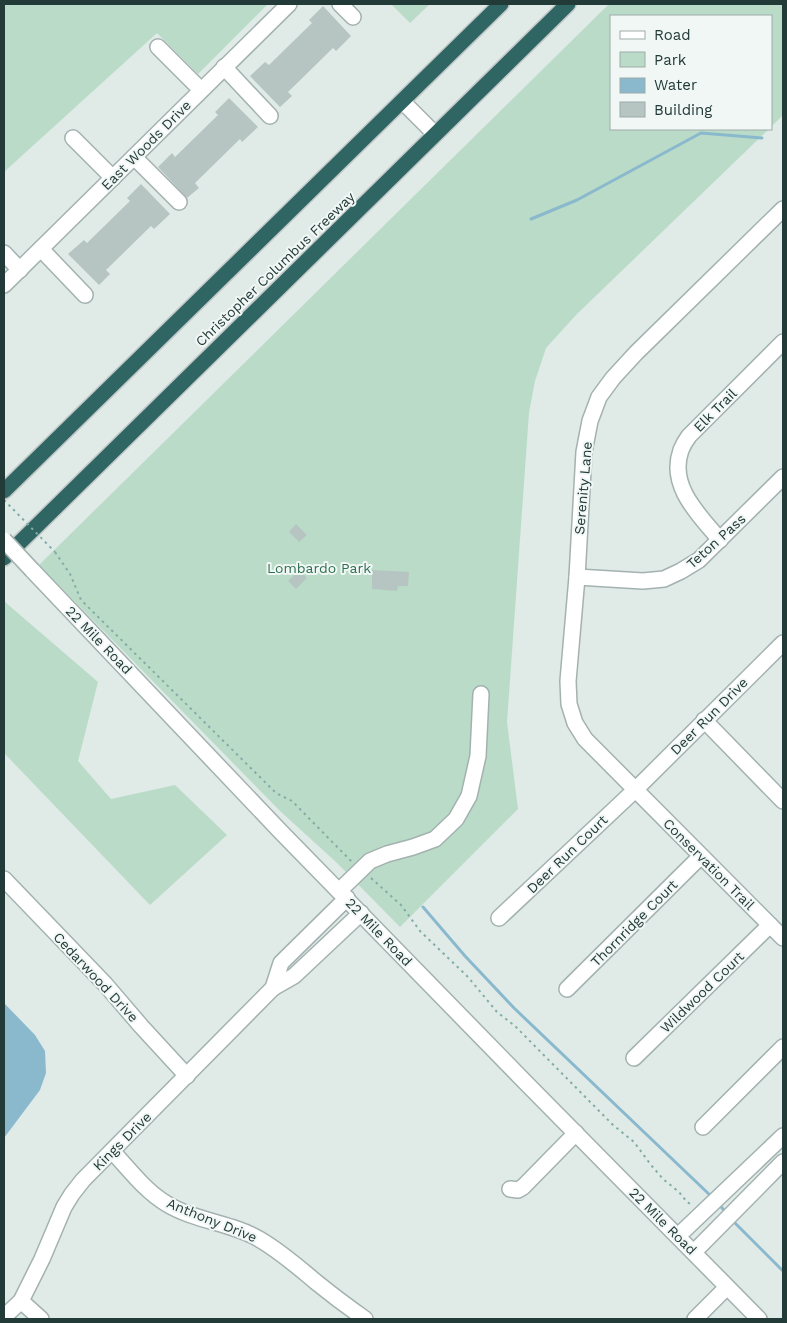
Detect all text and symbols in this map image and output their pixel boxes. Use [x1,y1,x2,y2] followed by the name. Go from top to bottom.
[610,15,772,130] legend
[654,26,691,44] text: Road
[654,51,687,69] text: Park
[654,76,697,94] text: Water
[98,97,194,193] street label: East Woods Drive
[654,101,712,119] text: Building
[192,188,358,349] street label: Christopher Columbus Freeway
[690,385,740,435] street label: Elk Trail
[571,441,595,535] street label: Serenity Lane
[683,510,749,572] street label: Teton Pass
[267,560,371,576] park label: Lombardo Park
[63,603,135,677] street label: 22 Mile Road
[667,674,751,758] street label: Deer Run Drive
[524,812,611,896] street label: Deer Run Court
[660,815,758,913] street label: Conservation Trail
[587,876,681,970] street label: Thornridge Court
[343,895,415,969] street label: 22 Mile Road
[50,929,142,1025] street label: Cedarwood Drive
[657,948,747,1036] street label: Wildwood Court
[89,1108,155,1174] street label: Kings Drive
[626,1184,700,1258] street label: 22 Mile Road
[165,1195,259,1245] street label: Anthony Drive

